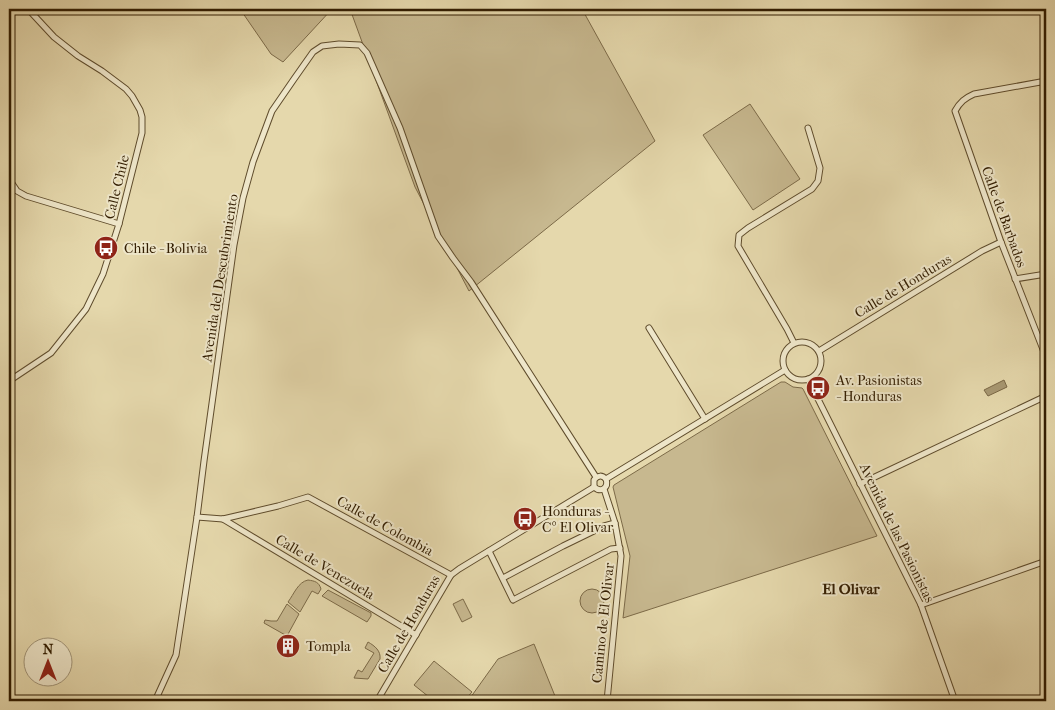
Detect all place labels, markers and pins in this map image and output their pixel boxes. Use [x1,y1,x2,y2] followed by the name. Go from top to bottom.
[93,235,119,261] bus stop icon: Chile - Bolivia
[124,240,208,257] place label: Chile - Bolivia
[835,372,922,405] place label: Av. Pasionistas - Honduras
[805,375,831,401] bus stop icon: Av. Pasionistas - Honduras
[542,503,613,536] place label: Honduras - Cº El Olivar
[512,506,538,532] bus stop icon: Honduras - Cº El Olivar
[275,633,301,659] building icon: Tompla
[306,638,351,655] place label: Tompla

